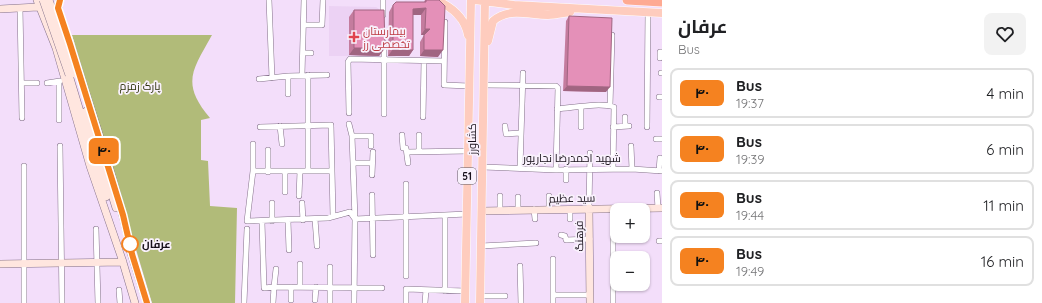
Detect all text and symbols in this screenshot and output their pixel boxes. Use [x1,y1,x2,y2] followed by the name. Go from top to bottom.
[984,13,1026,55] button: heart
[678,14,728,38] text: عرفان
[362,24,410,51] place label: بیمارستان تخصصی رز
[348,31,360,43] marker: بیمارستان تخصصی رز
[678,41,700,57] text: Bus
[736,76,762,95] text: Bus
[120,79,160,94] park label: پارک زمزم
[695,84,709,102] text: ۴۰
[986,84,1024,103] text: 4 min
[736,95,764,111] text: 19:37
[465,123,479,156] street label: کشاورز
[736,132,762,151] text: Bus
[86,138,122,164] line badge: ۴۰
[695,140,709,158] text: ۴۰
[986,140,1024,159] text: 6 min
[97,142,111,160] text: ۴۰
[522,151,621,165] street label: شهید احمدرضا نجارپور
[736,151,765,167] text: 19:39
[458,168,476,184] road number: 51
[736,188,762,207] text: Bus
[549,191,595,206] street label: سید عظیم
[695,196,709,214] text: ۴۰
[983,196,1024,215] text: 11 min
[610,203,650,291] map controls
[610,203,650,243] button: +
[736,207,764,223] text: 19:44
[572,220,586,252] street label: فرهنگ
[121,235,139,253] marker: عرفان
[142,237,171,251] place label: عرفان
[736,244,762,263] text: Bus
[610,251,650,291] button: −
[695,252,709,270] text: ۴۰
[981,252,1024,271] text: 16 min
[736,263,764,279] text: 19:49

